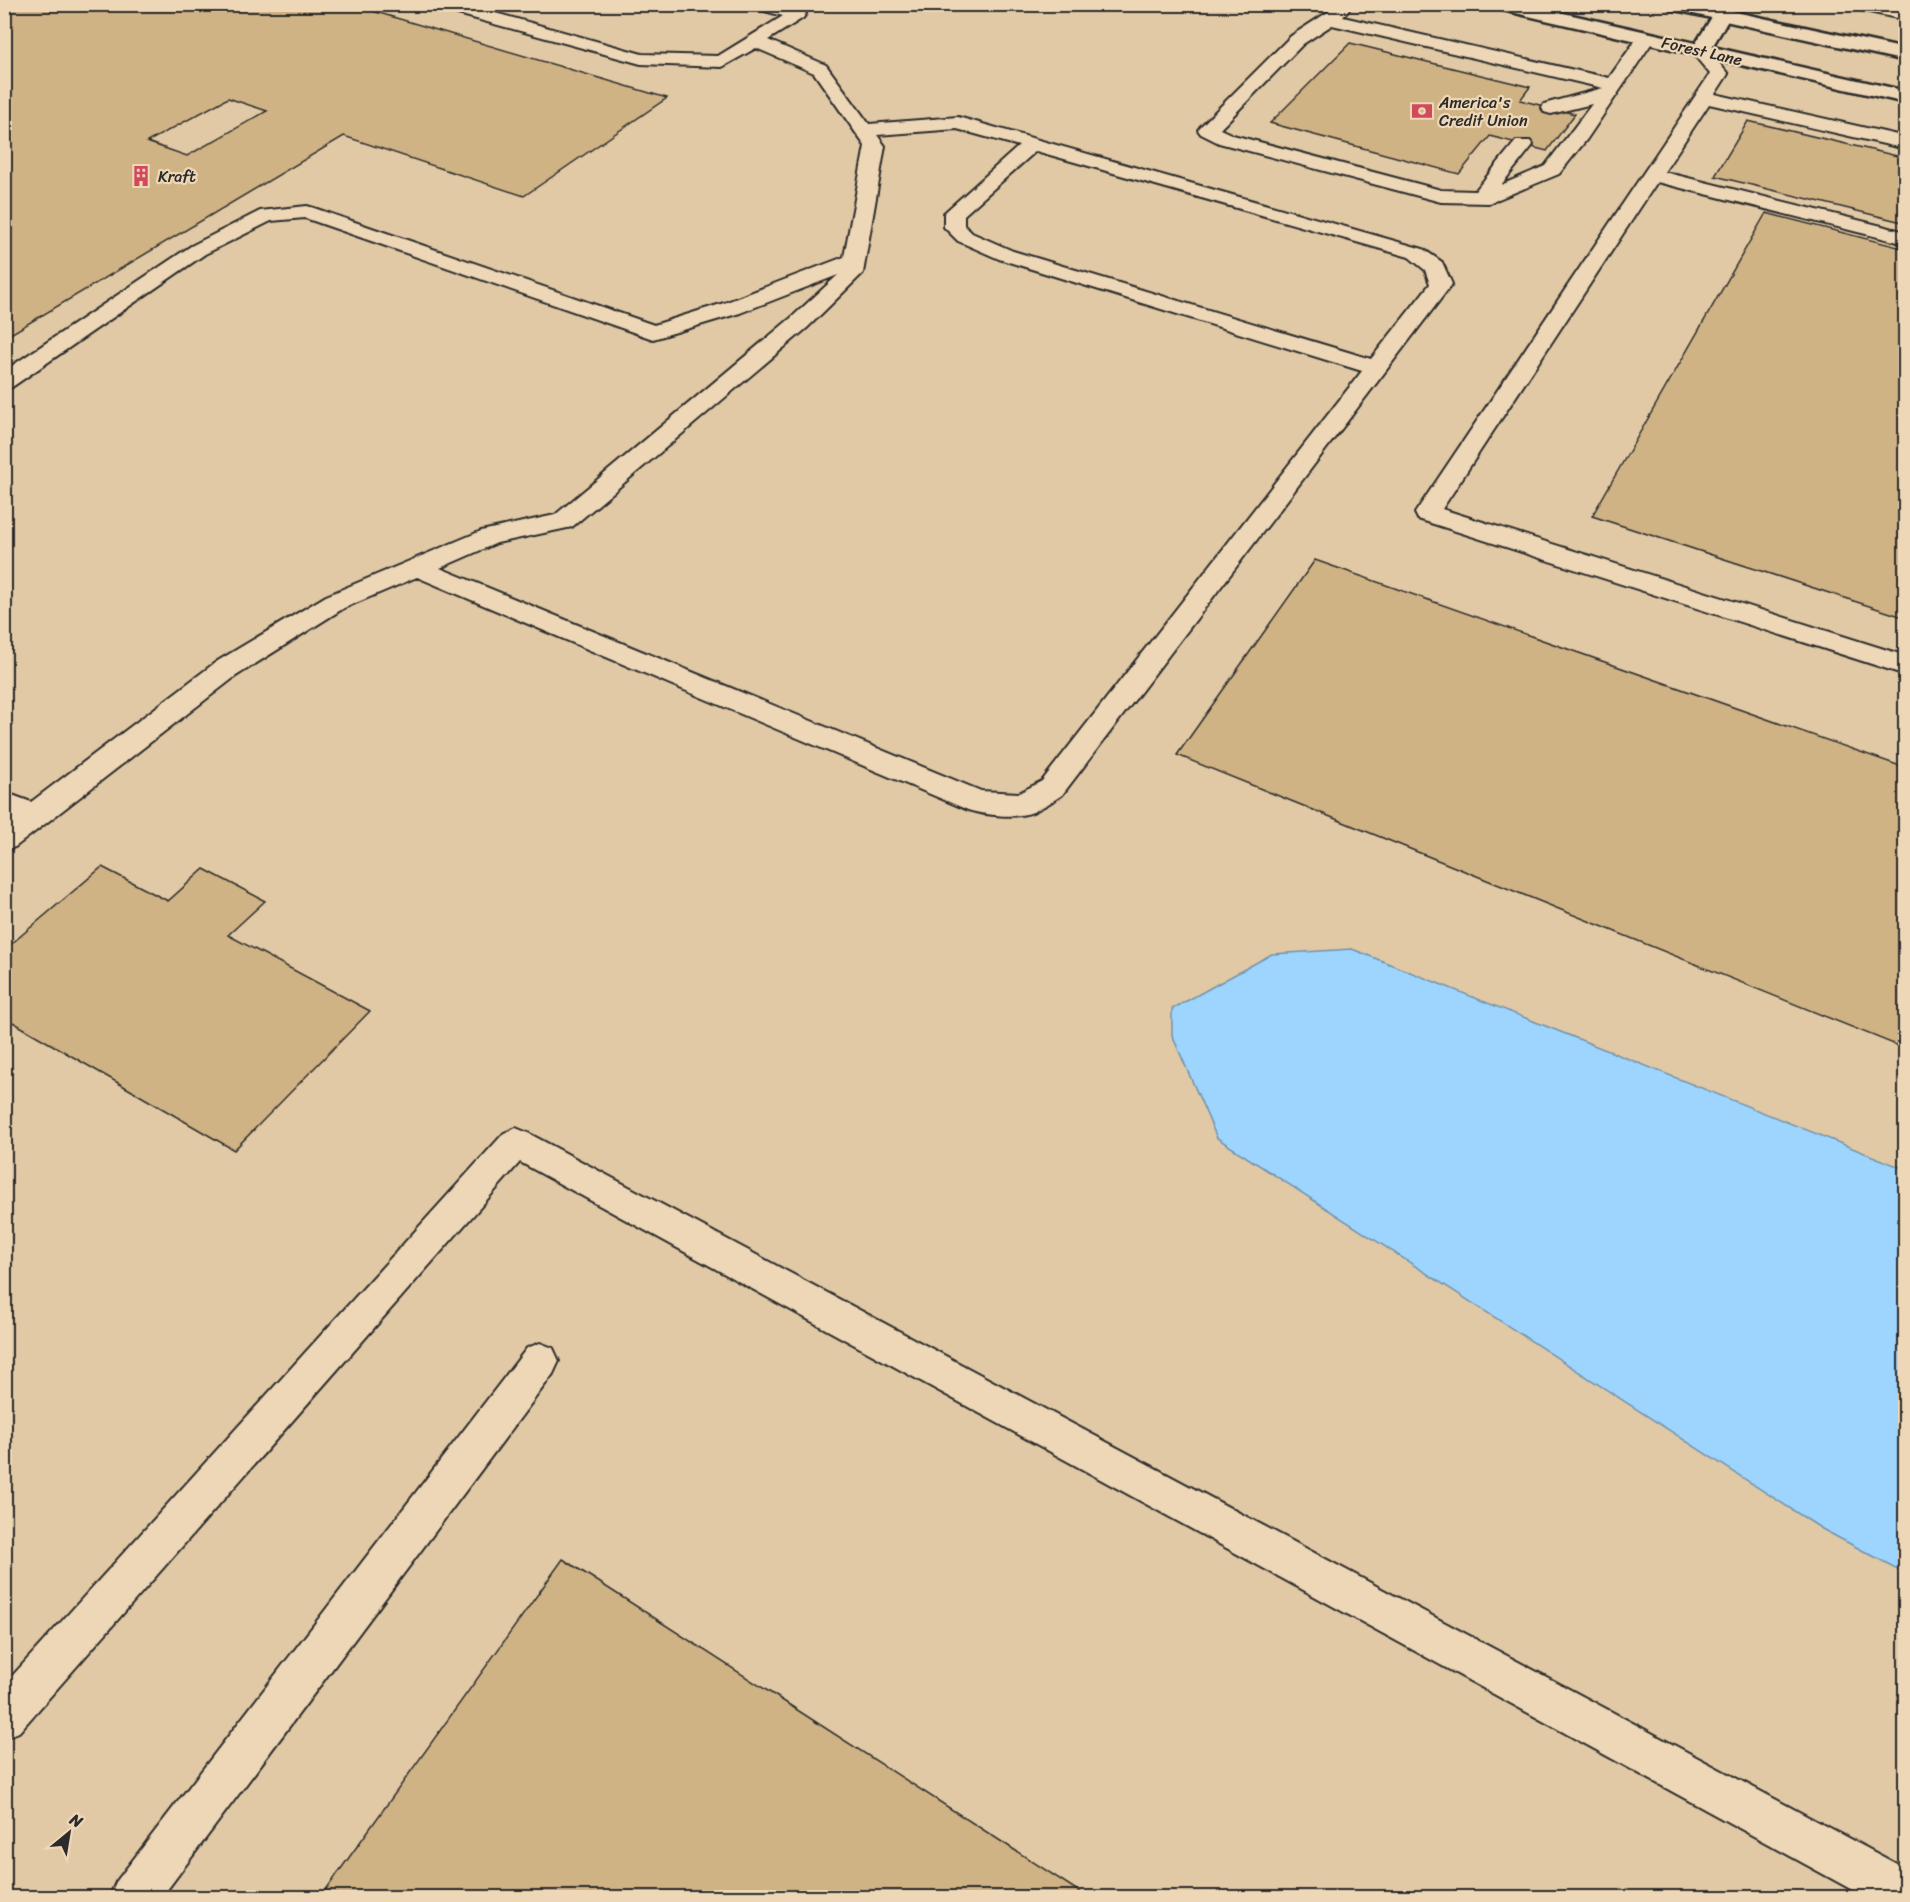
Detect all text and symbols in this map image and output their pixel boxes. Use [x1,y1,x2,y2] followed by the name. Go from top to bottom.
[1659,28,1745,74] street label: Forest Lane
[1438,88,1528,135] place label: America's Credit Union
[1410,99,1434,123] bank icon: America's Credit Union
[158,162,196,191] place label: Kraft
[129,164,153,188] building icon: Kraft
[39,1803,99,1863] north arrow
[63,1805,89,1836] text: N

